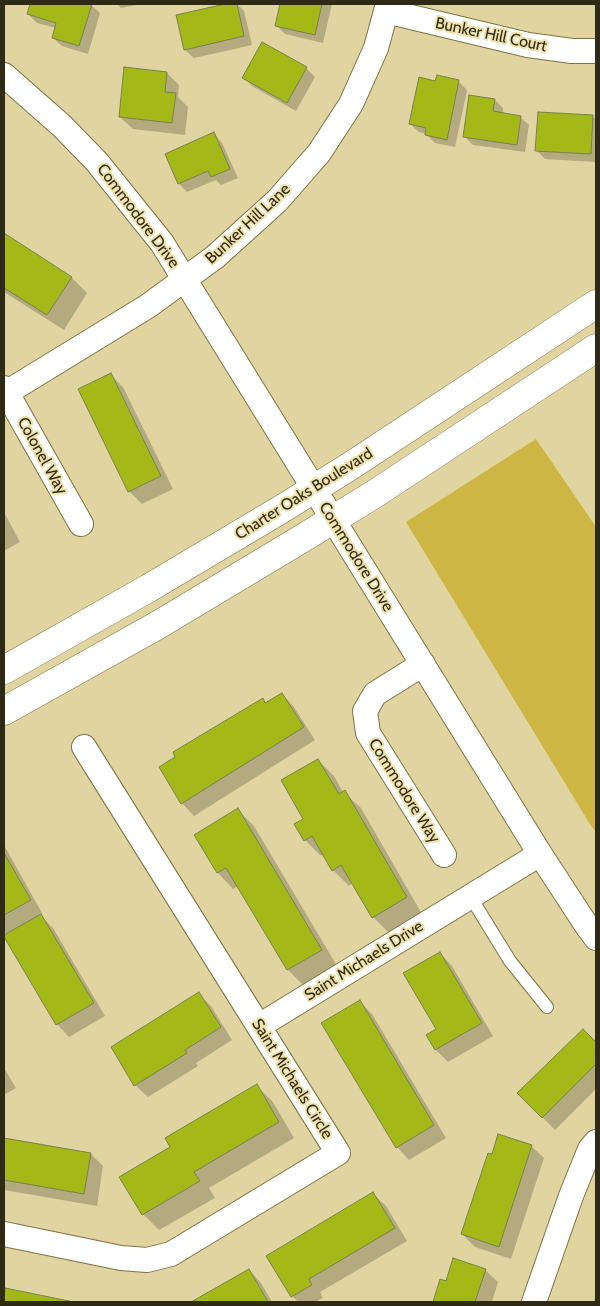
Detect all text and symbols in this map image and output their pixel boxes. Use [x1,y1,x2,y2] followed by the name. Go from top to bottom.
[434,14,548,56] street label: Bunker Hill Court
[93,160,183,272] street label: Commodore Drive
[202,180,294,268] street label: Bunker Hill Lane
[13,414,71,498] street label: Colonel Way
[232,444,376,544] street label: Charter Oaks Boulevard
[315,499,397,615] street label: Commodore Drive
[364,735,444,847] street label: Commodore Way
[301,917,427,1005] street label: Saint Michaels Drive
[247,1015,337,1143] street label: Saint Michaels Circle

